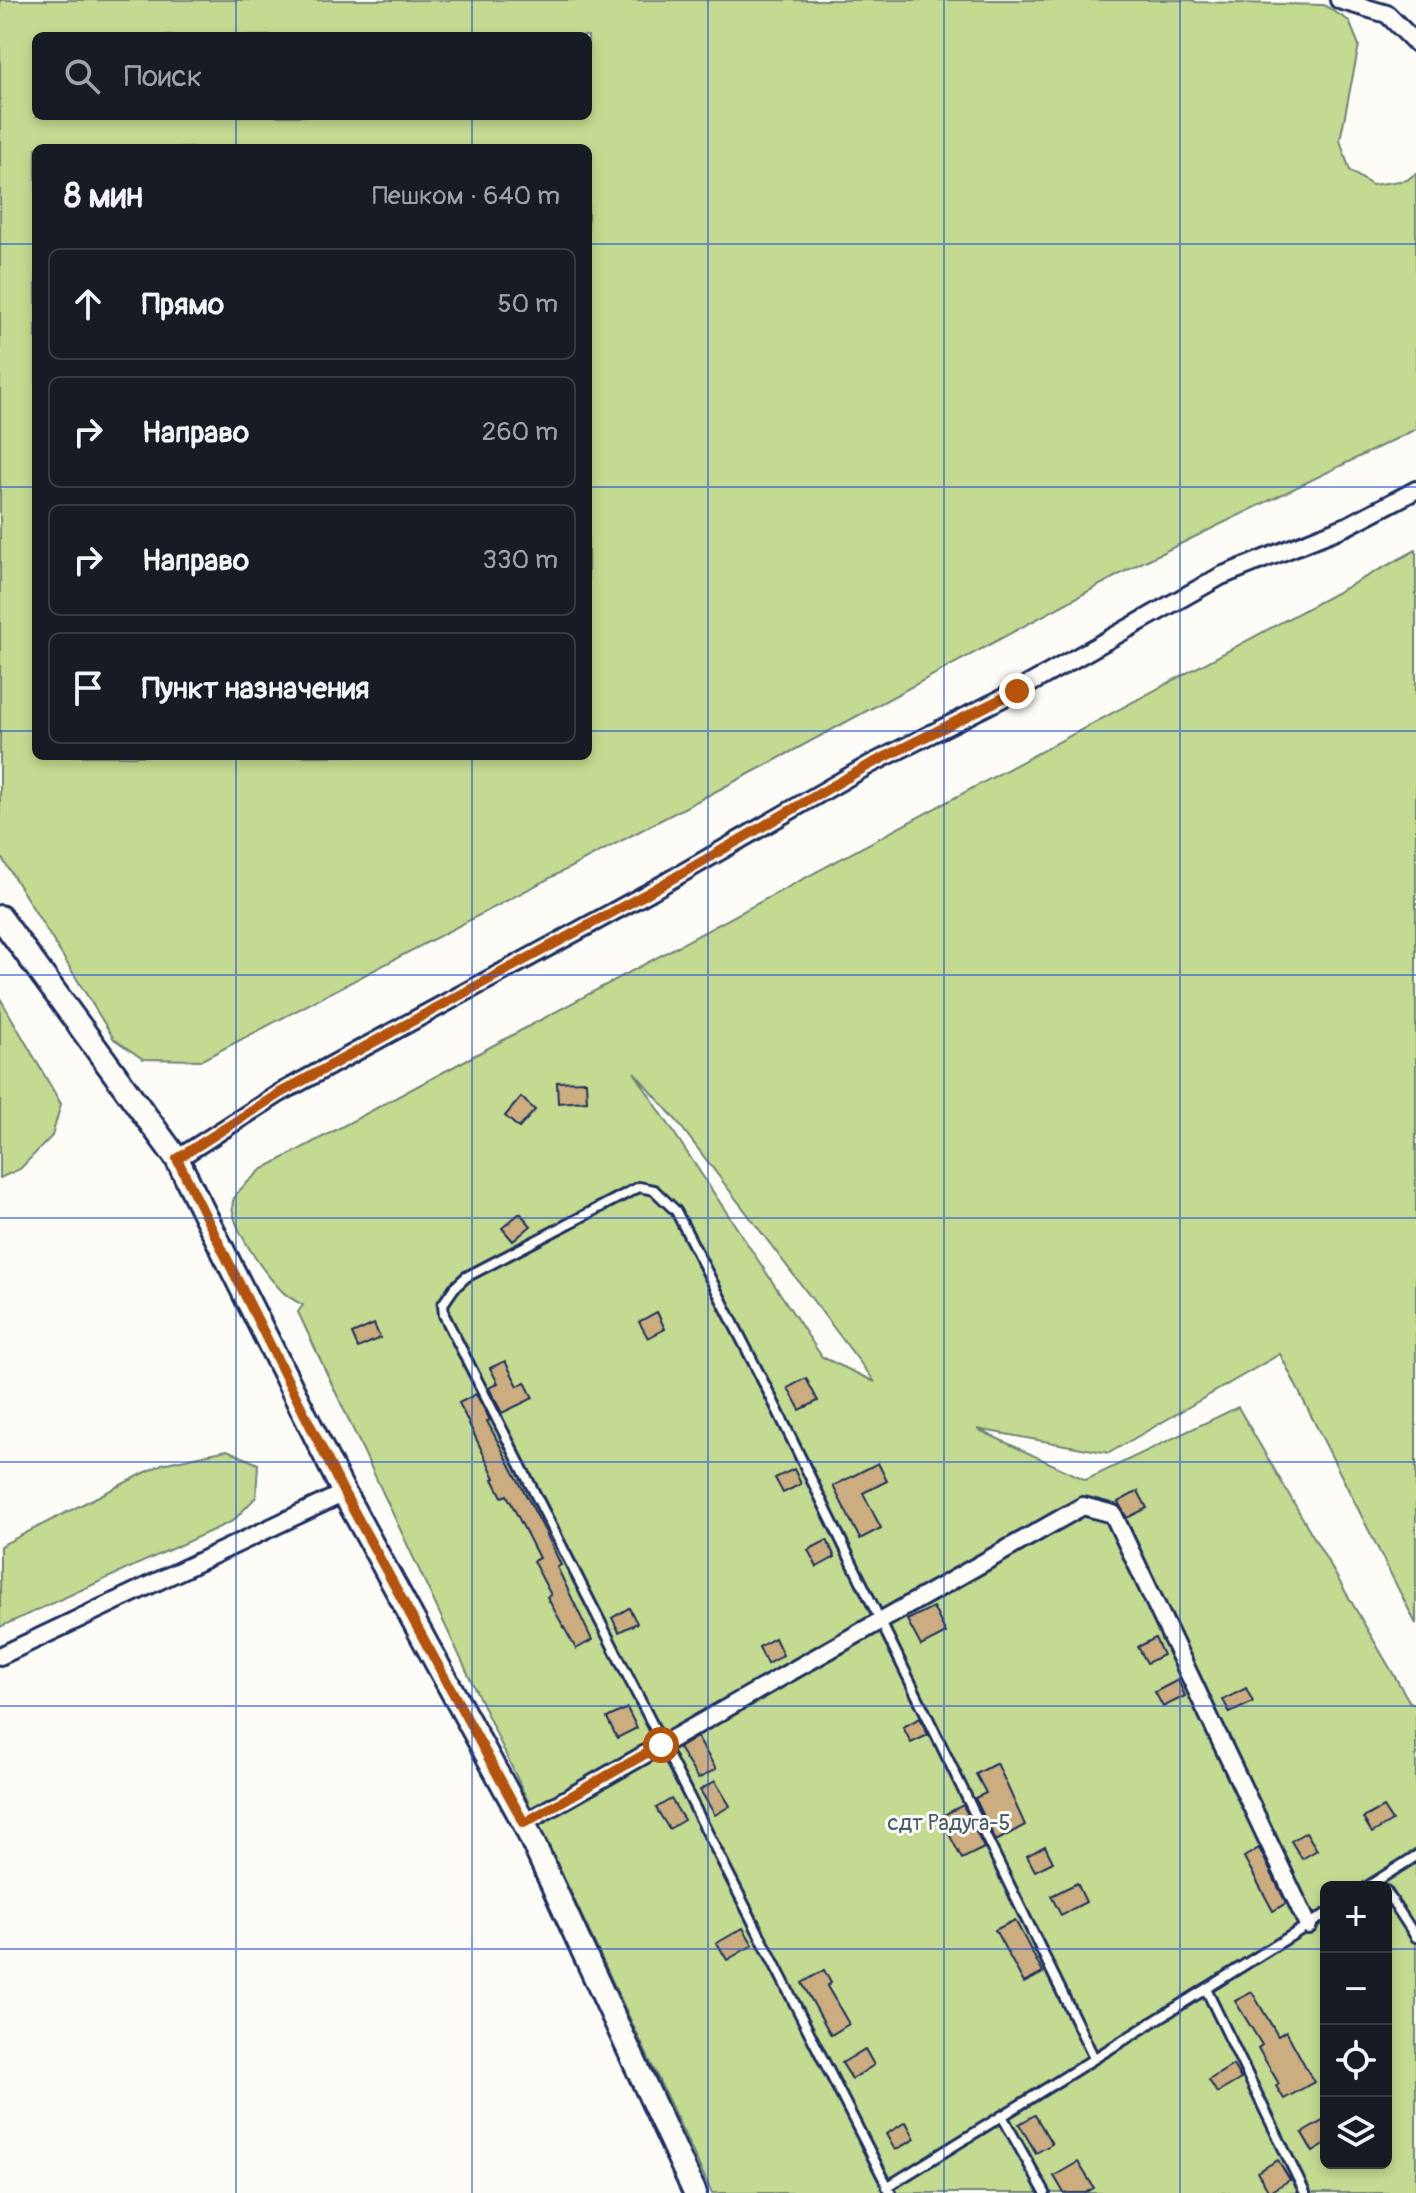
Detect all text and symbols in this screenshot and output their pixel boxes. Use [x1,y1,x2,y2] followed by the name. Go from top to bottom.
[32,32,592,120] search box
[60,54,104,98] icon: search
[124,58,202,95] text: Поиск
[64,175,143,218] text: 8 мин
[372,180,560,212] text: Пешком · 640 m
[66,282,110,326] icon: ahead
[142,286,224,323] text: Прямо
[497,288,558,320] text: 50 m
[66,410,110,454] icon: right
[142,414,249,451] text: Направо
[482,416,558,448] text: 260 m
[66,538,110,582] icon: right
[142,542,249,579] text: Направо
[482,544,558,576] text: 330 m
[66,666,110,710] icon: arrive
[142,670,369,707] text: Пункт назначения
[999,673,1035,709] route end
[643,1727,679,1763] route start
[888,1809,1010,1837] park label: сдт Радуга-5
[1320,1881,1392,2169] map controls
[1320,1881,1392,1953] button: +
[1320,1953,1392,2025] button: −
[1320,2025,1392,2097] button: locate
[1320,2097,1392,2169] button: layers

